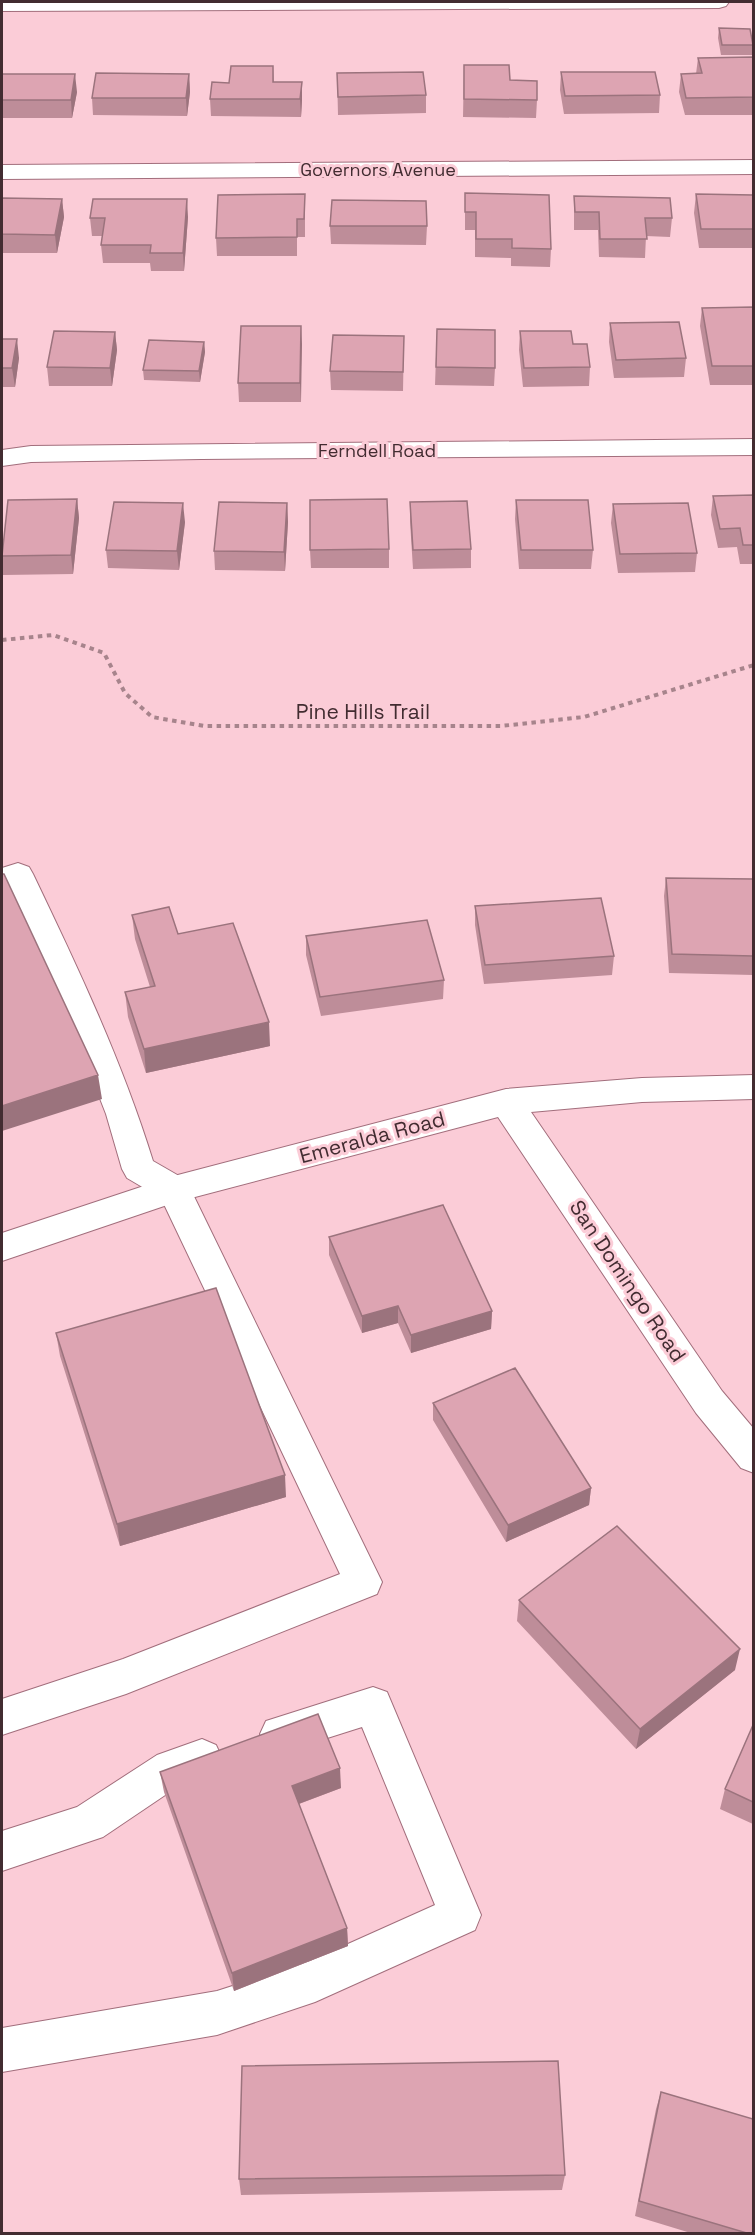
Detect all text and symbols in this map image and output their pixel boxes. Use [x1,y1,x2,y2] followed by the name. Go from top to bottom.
[300,158,456,181] street label: Governors Avenue
[318,439,436,462] street label: Ferndell Road
[296,698,430,725] street label: Pine Hills Trail
[296,1105,448,1169] street label: Emeralda Road
[564,1195,692,1367] street label: San Domingo Road

